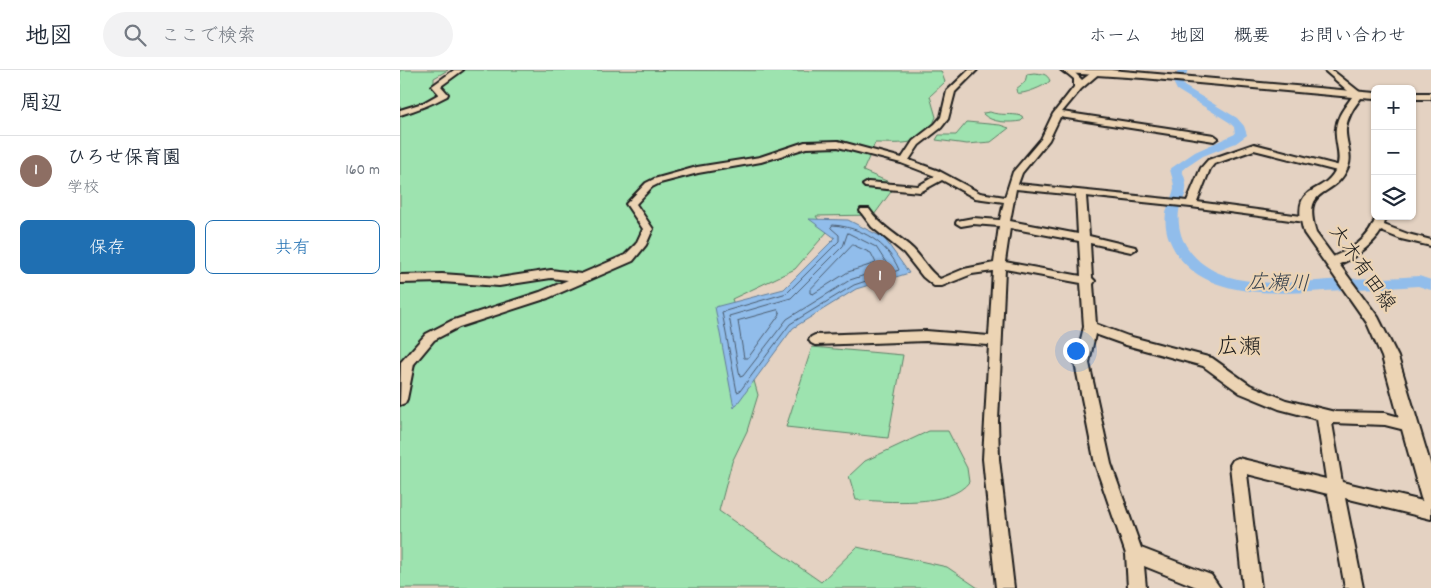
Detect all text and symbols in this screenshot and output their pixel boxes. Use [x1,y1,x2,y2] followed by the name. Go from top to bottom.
[103,12,453,57] search box
[25,21,73,55] text: 地図
[121,21,149,49] icon: search
[161,24,256,51] text: ここで検索
[1089,25,1142,50] text: ホーム
[1170,25,1206,50] text: 地図
[1234,25,1270,50] text: 概要
[1298,25,1406,50] text: お問い合わせ
[1371,85,1416,220] map controls
[1371,85,1416,130] button: +
[20,90,62,120] text: 周辺
[1371,130,1416,175] button: −
[67,146,181,173] text: ひろせ保育園
[34,159,38,182] text: 1
[345,159,380,182] text: 160 m
[1371,175,1416,220] button: layers
[67,177,99,200] text: 学校
[20,220,195,274] button: 保存
[205,220,380,274] button: 共有
[1321,220,1401,318] street label: 大木有田線
[864,260,896,301] pin: 1
[1246,269,1310,301] water label: 広瀬川
[1217,333,1261,364] district label: 広瀬
[1063,338,1089,364] your location

